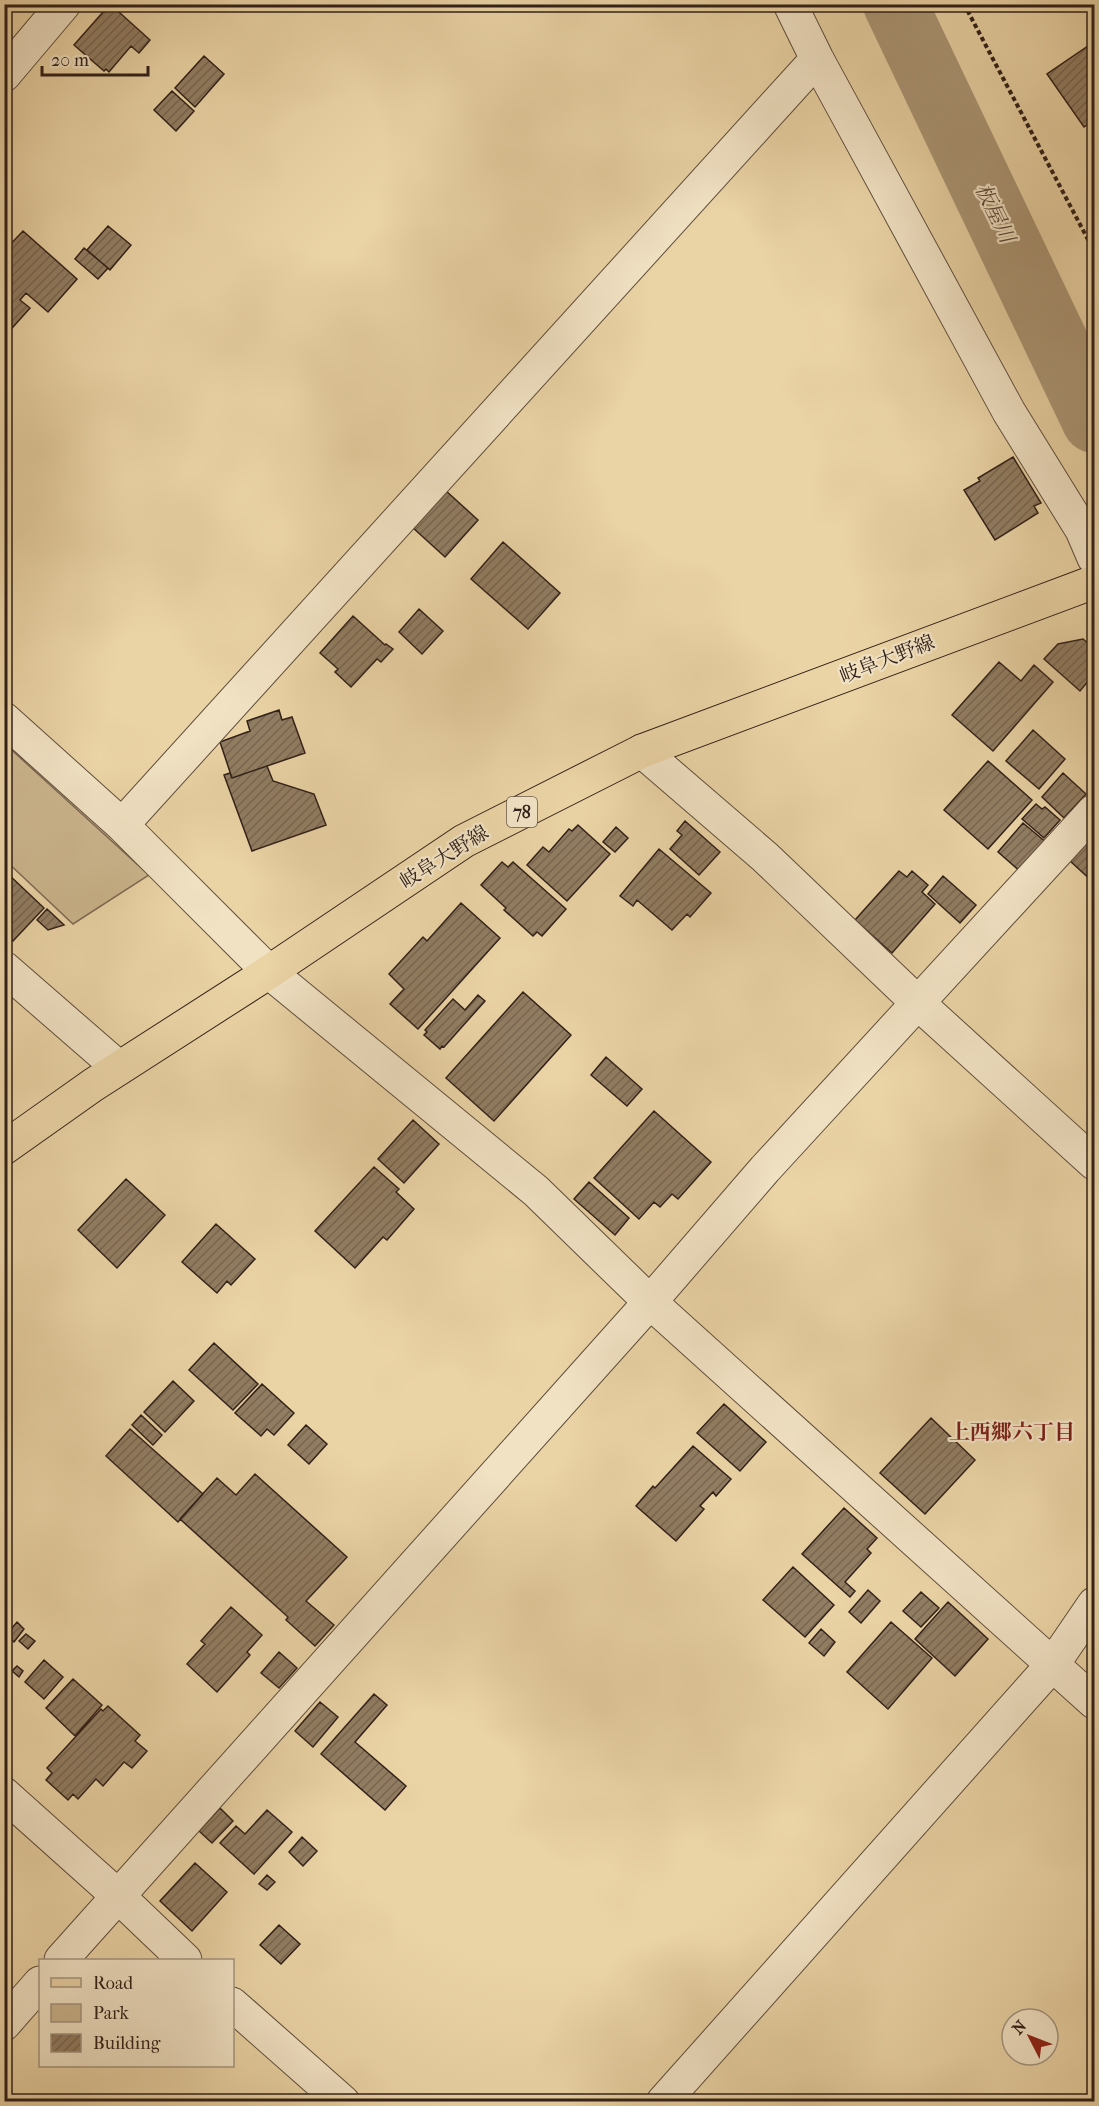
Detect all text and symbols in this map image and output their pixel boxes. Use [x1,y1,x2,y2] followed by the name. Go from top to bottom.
[42,39,148,77] scale bar
[51,50,89,71] text: 20 m
[970,179,1020,248] water label: 板屋川
[836,630,938,688] street label: 岐阜大野線
[507,797,537,827] road number: 78
[396,821,492,893] street label: 岐阜大野線
[949,1420,1075,1444] district label: 上西郷六丁目
[39,1959,234,2067] legend
[93,1973,133,1994] text: Road
[93,2003,130,2024] text: Park
[1000,2007,1060,2067] north arrow
[1008,2016,1031,2038] text: N
[93,2033,161,2054] text: Building

